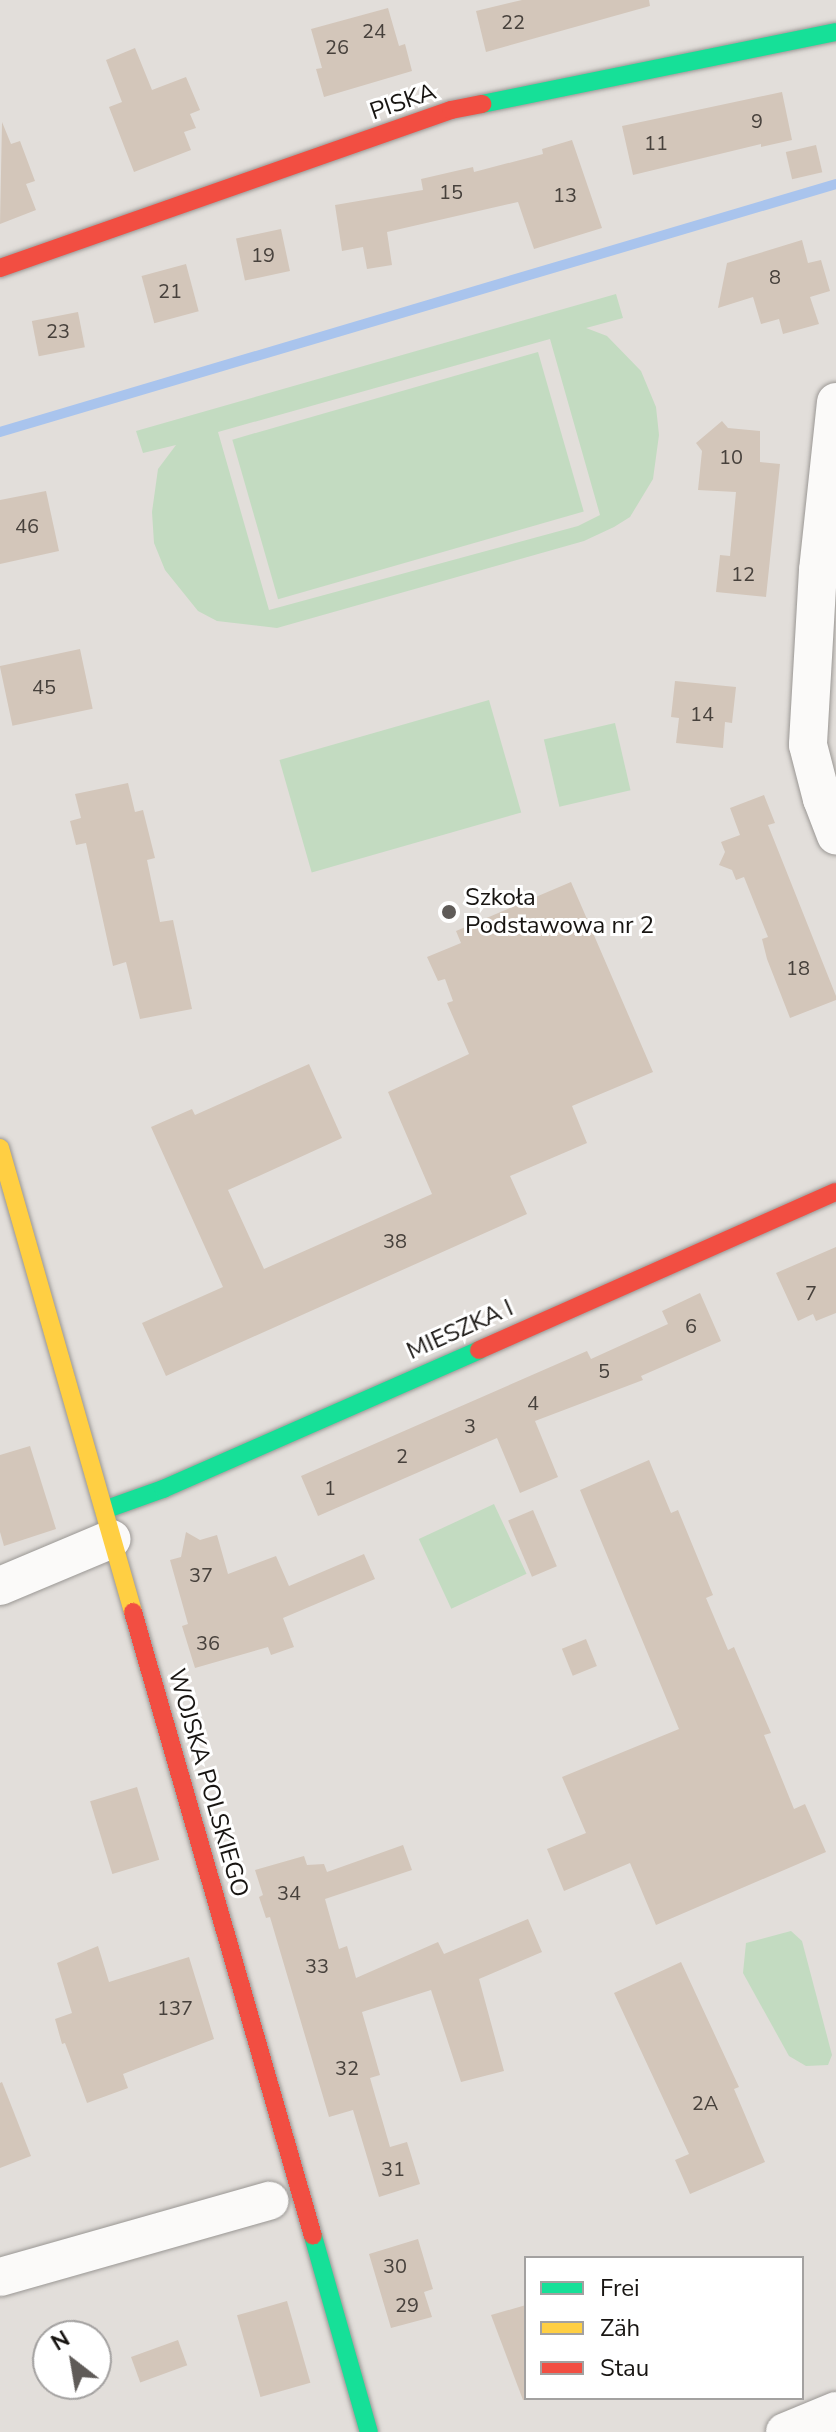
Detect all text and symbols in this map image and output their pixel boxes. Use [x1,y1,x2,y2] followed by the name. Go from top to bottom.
[501,10,525,34] house number: 22
[362,19,386,43] house number: 24
[325,35,349,59] house number: 26
[366,77,440,127] street label: PISKA
[751,109,763,133] house number: 9
[644,131,668,155] house number: 11
[439,180,463,204] house number: 15
[553,183,577,207] house number: 13
[251,243,275,267] house number: 19
[769,265,781,289] house number: 8
[158,279,182,303] house number: 21
[46,319,70,343] house number: 23
[719,445,743,469] house number: 10
[15,514,39,538] house number: 46
[731,562,755,586] house number: 12
[32,675,56,699] house number: 45
[690,702,714,726] house number: 14
[465,884,654,940] place label: Szkoła Podstawowa nr 2
[440,903,458,921] marker: Szkoła Podstawowa nr 2
[786,956,810,980] house number: 18
[383,1229,407,1253] house number: 38
[805,1281,817,1305] house number: 7
[402,1294,518,1366] street label: MIESZKA I
[685,1314,697,1338] house number: 6
[598,1359,610,1383] house number: 5
[527,1391,539,1415] house number: 4
[464,1414,476,1438] house number: 3
[396,1444,408,1468] house number: 2
[324,1476,336,1500] house number: 1
[189,1563,213,1587] house number: 37
[196,1631,220,1655] house number: 36
[162,1666,254,1900] street label: WOJSKA POLSKIEGO
[277,1881,301,1905] house number: 34
[305,1954,329,1978] house number: 33
[157,1996,193,2020] house number: 137
[335,2056,359,2080] house number: 32
[692,2091,718,2115] house number: 2A
[381,2157,405,2181] house number: 31
[383,2254,407,2278] house number: 30
[524,2256,804,2400] legend
[600,2272,640,2304] text: Frei
[395,2293,419,2317] house number: 29
[600,2312,640,2344] text: Zäh
[32,2320,112,2400] north arrow
[46,2324,75,2358] text: N
[600,2352,649,2384] text: Stau

